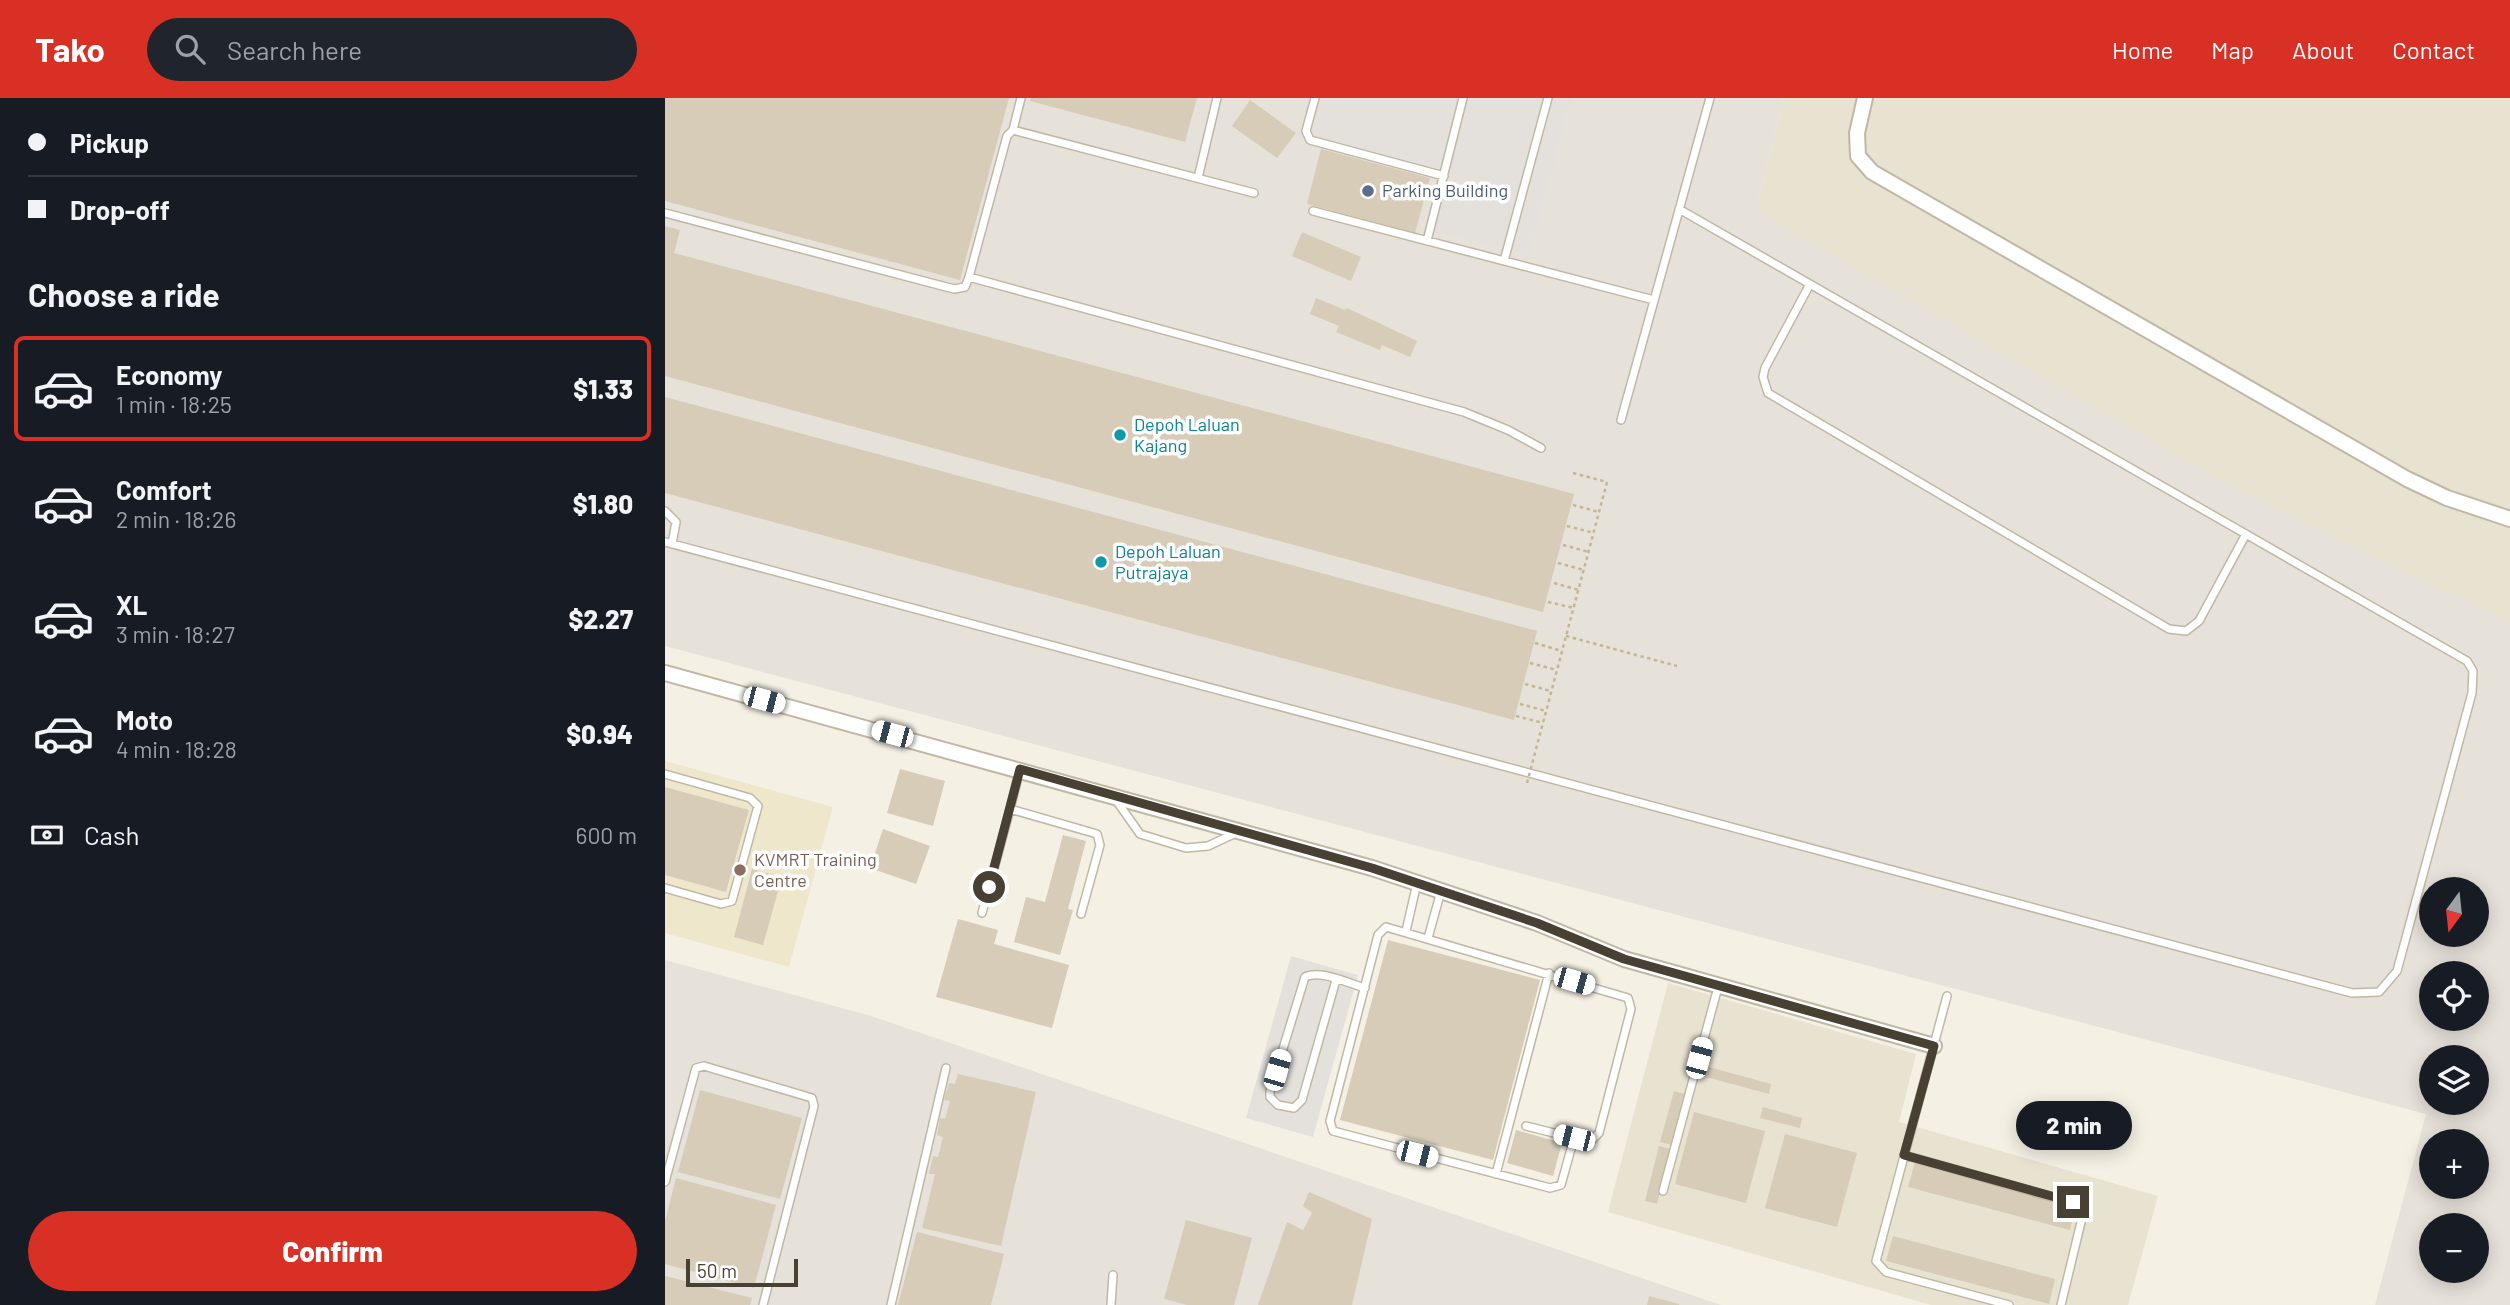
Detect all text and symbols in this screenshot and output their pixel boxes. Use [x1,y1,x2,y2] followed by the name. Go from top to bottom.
[147,18,637,81] search box
[35,29,105,69] text: Tako
[171,30,209,68] icon: search
[227,34,362,65] text: Search here
[2112,35,2173,64] text: Home
[2211,35,2254,64] text: Map
[2292,35,2354,64] text: About
[2392,35,2475,64] text: Contact
[70,127,149,158] text: Pickup
[1382,179,1508,201] place label: Parking Building
[1360,183,1376,199] marker: Parking Building
[70,194,170,225] text: Drop-off
[28,275,220,313] text: Choose a ride
[32,357,95,420] icon: car
[116,359,222,390] text: Economy
[573,373,633,404] text: $1.33
[116,390,232,418] text: 1 min · 18:25
[1134,413,1240,456] place label: Depoh Laluan Kajang
[1112,427,1128,443] marker: Depoh Laluan Kajang
[32,472,95,535] icon: car
[116,474,212,505] text: Comfort
[573,488,633,519] text: $1.80
[116,505,236,533] text: 2 min · 18:26
[1115,540,1221,583] place label: Depoh Laluan Putrajaya
[1093,554,1109,570] marker: Depoh Laluan Putrajaya
[32,587,95,650] icon: car
[116,589,147,620] text: XL
[568,603,633,634] text: $2.27
[116,620,235,648] text: 3 min · 18:27
[741,684,788,716] car
[32,702,95,765] icon: car
[116,704,173,735] text: Moto
[566,718,633,749] text: $0.94
[869,718,916,750] car
[116,735,237,763] text: 4 min · 18:28
[28,816,66,854] icon: cash
[84,819,139,850] text: Cash
[576,821,637,849] text: 600 m
[754,848,877,891] place label: KVMRT Training Centre
[732,862,748,878] marker: KVMRT Training Centre
[973,871,1005,903] route start
[2419,877,2489,947] north arrow
[2419,877,2489,1283] map controls
[2419,961,2489,1031] button: locate
[1551,965,1598,997] car
[1684,1035,1715,1081] car
[2419,1045,2489,1115] button: layers
[1262,1047,1293,1093] car
[2015,1100,2131,1150] callout: 2 min
[2046,1111,2102,1139] text: 2 min
[1552,1123,1597,1153] car
[2419,1129,2489,1199] button: +
[1395,1139,1440,1169] car
[2057,1186,2089,1218] route end
[28,1211,637,1291] button: Confirm
[2419,1213,2489,1283] button: −
[686,1256,798,1288] scale bar
[697,1259,737,1282] text: 50 m

